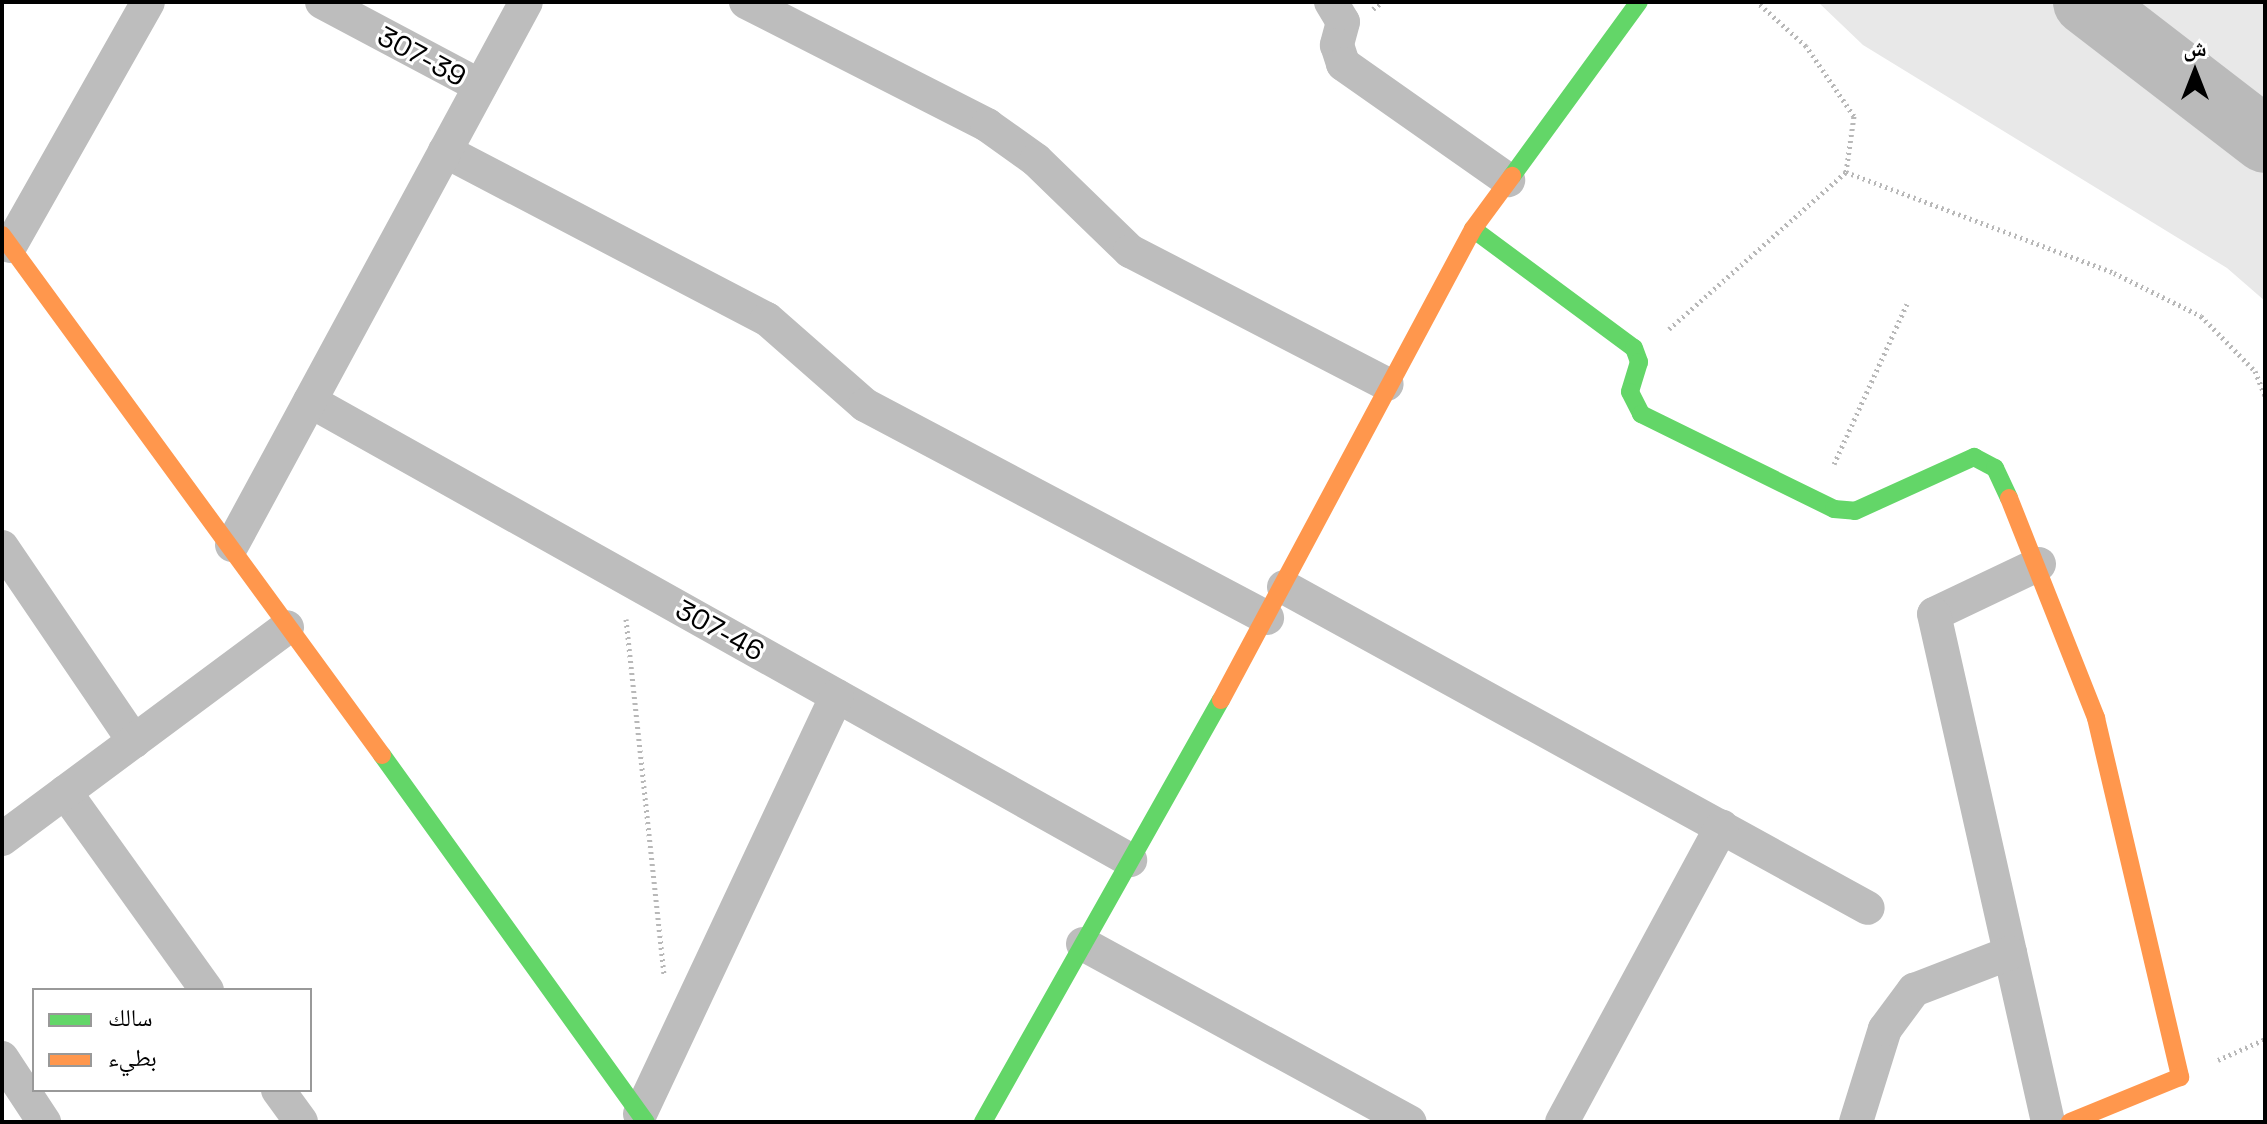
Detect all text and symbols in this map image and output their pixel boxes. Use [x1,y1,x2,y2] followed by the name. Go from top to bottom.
[372,19,472,93] street label: 307-39
[2155,32,2235,112] north arrow
[2183,34,2207,62] text: ش
[670,592,770,668] street label: 307-46
[32,988,312,1092] legend
[108,1002,153,1033] text: سالك
[108,1042,157,1073] text: بطيء

